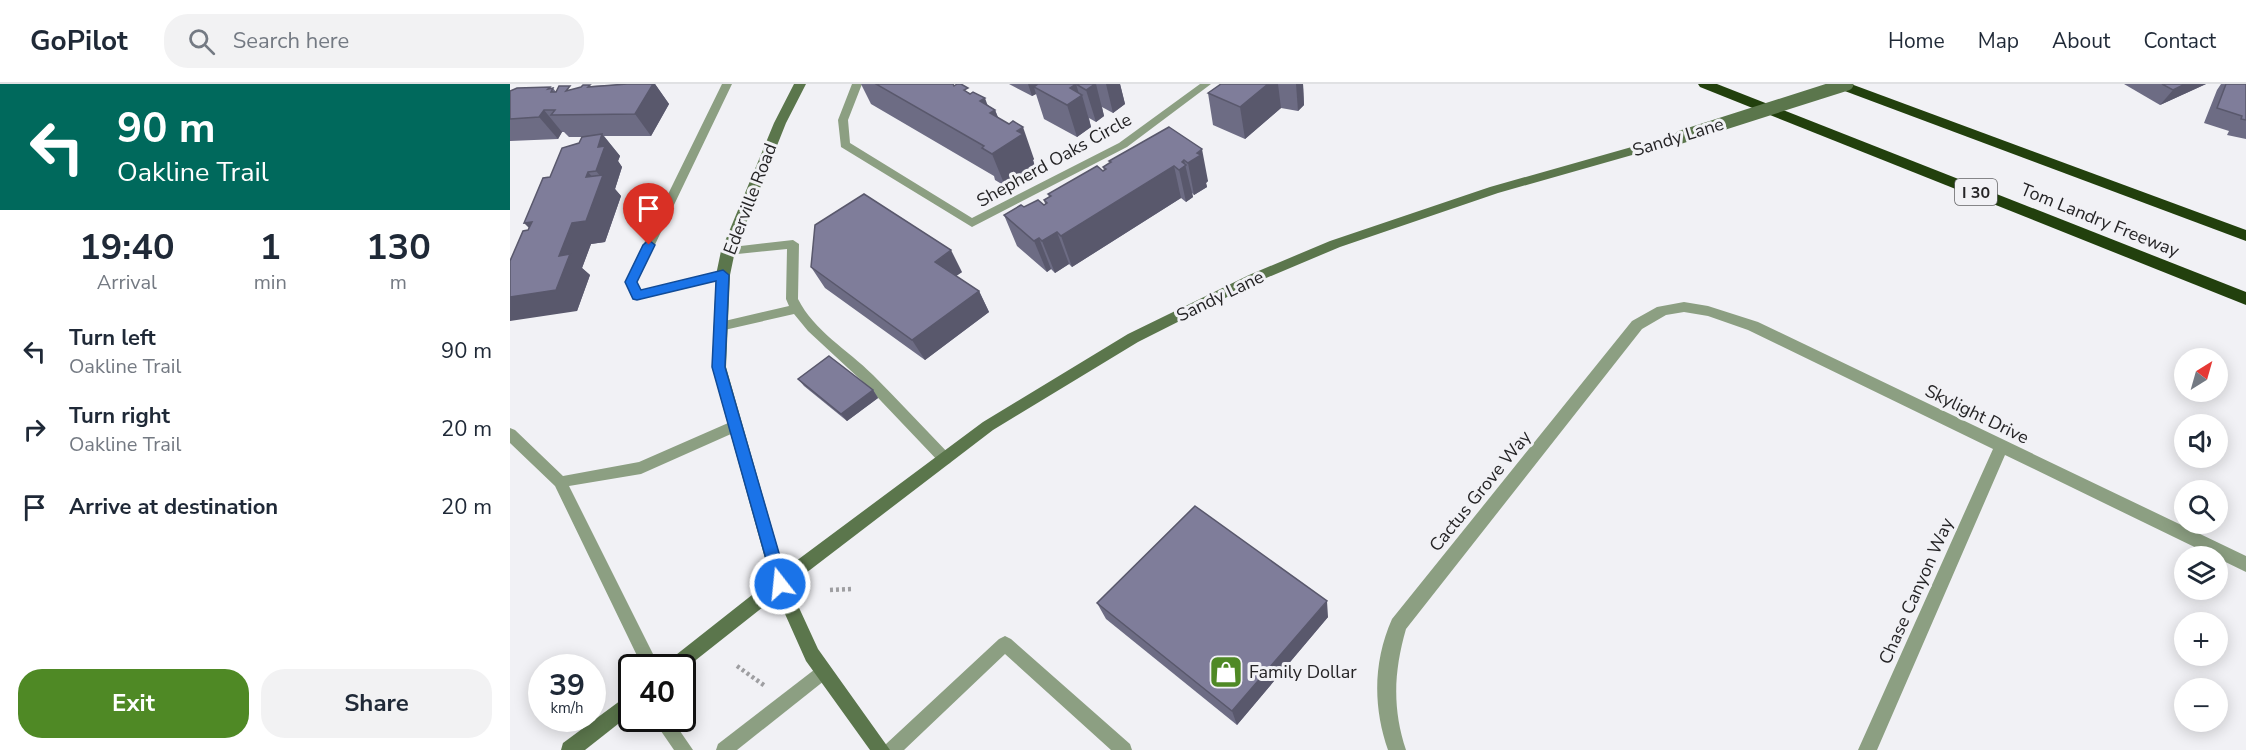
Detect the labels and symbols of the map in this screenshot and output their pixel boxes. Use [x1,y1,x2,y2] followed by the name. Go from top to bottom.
[972,107,1136,213] street label: Shepherd Oaks Circle
[1629,112,1727,162] street label: Sandy Lane
[718,140,782,258] street label: Ederville Road
[2017,177,2184,263] street label: Tom Landry Freeway
[1955,179,1997,205] road number: I 30
[623,183,674,245] pin
[1172,265,1268,327] street label: Sandy Lane
[2174,348,2228,402] north arrow
[1921,378,2033,450] street label: Skylight Drive
[1424,425,1537,557] street label: Cactus Grove Way
[1873,513,1959,668] street label: Chase Canyon Way
[748,552,812,616] position arrow
[618,654,696,732] speed limit sign: 40
[1208,654,1244,690] shop icon: Family Dollar
[1249,660,1357,684] place label: Family Dollar

